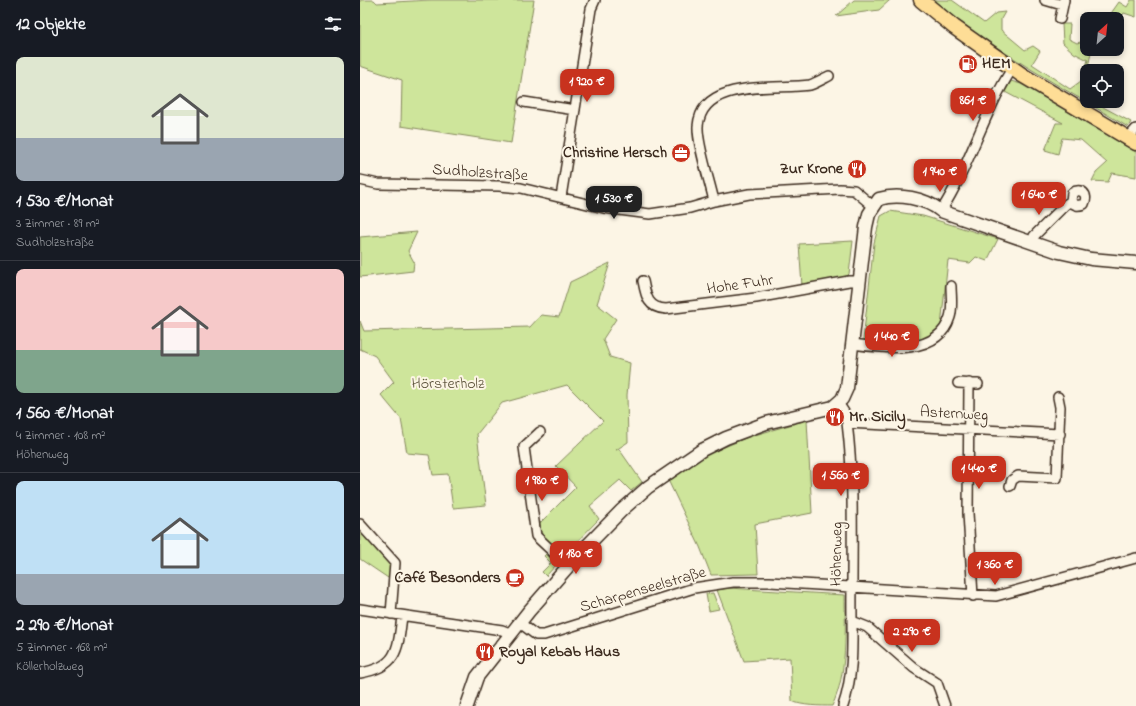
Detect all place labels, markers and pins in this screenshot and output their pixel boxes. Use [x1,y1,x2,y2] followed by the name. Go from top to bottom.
[982,52,1011,76] place label: HEM
[957,53,979,75] fuel station icon: HEM
[550,69,624,103] pin: 1 920 €
[945,88,1001,122] pin: 861 €
[563,141,667,165] place label: Christine Hersch
[670,142,692,164] office icon: Christine Hersch
[780,157,844,181] place label: Zur Krone
[846,158,868,180] restaurant icon: Zur Krone
[903,159,977,193] pin: 1 940 €
[1002,182,1076,216] pin: 1 640 €
[577,186,651,220] pin: 1 530 €
[855,324,929,358] pin: 1 440 €
[849,405,906,430] place label: Mr. Sicily
[824,406,846,428] restaurant icon: Mr. Sicily
[942,456,1016,490] pin: 1 440 €
[804,463,878,497] pin: 1 560 €
[505,468,579,502] pin: 1 980 €
[539,541,613,575] pin: 1 180 €
[958,552,1032,586] pin: 1 360 €
[394,566,501,590] place label: Café Besonders
[504,567,526,589] cafe icon: Café Besonders
[875,619,949,653] pin: 2 290 €
[498,640,620,665] place label: Royal Kebab Haus
[474,641,496,663] restaurant icon: Royal Kebab Haus

